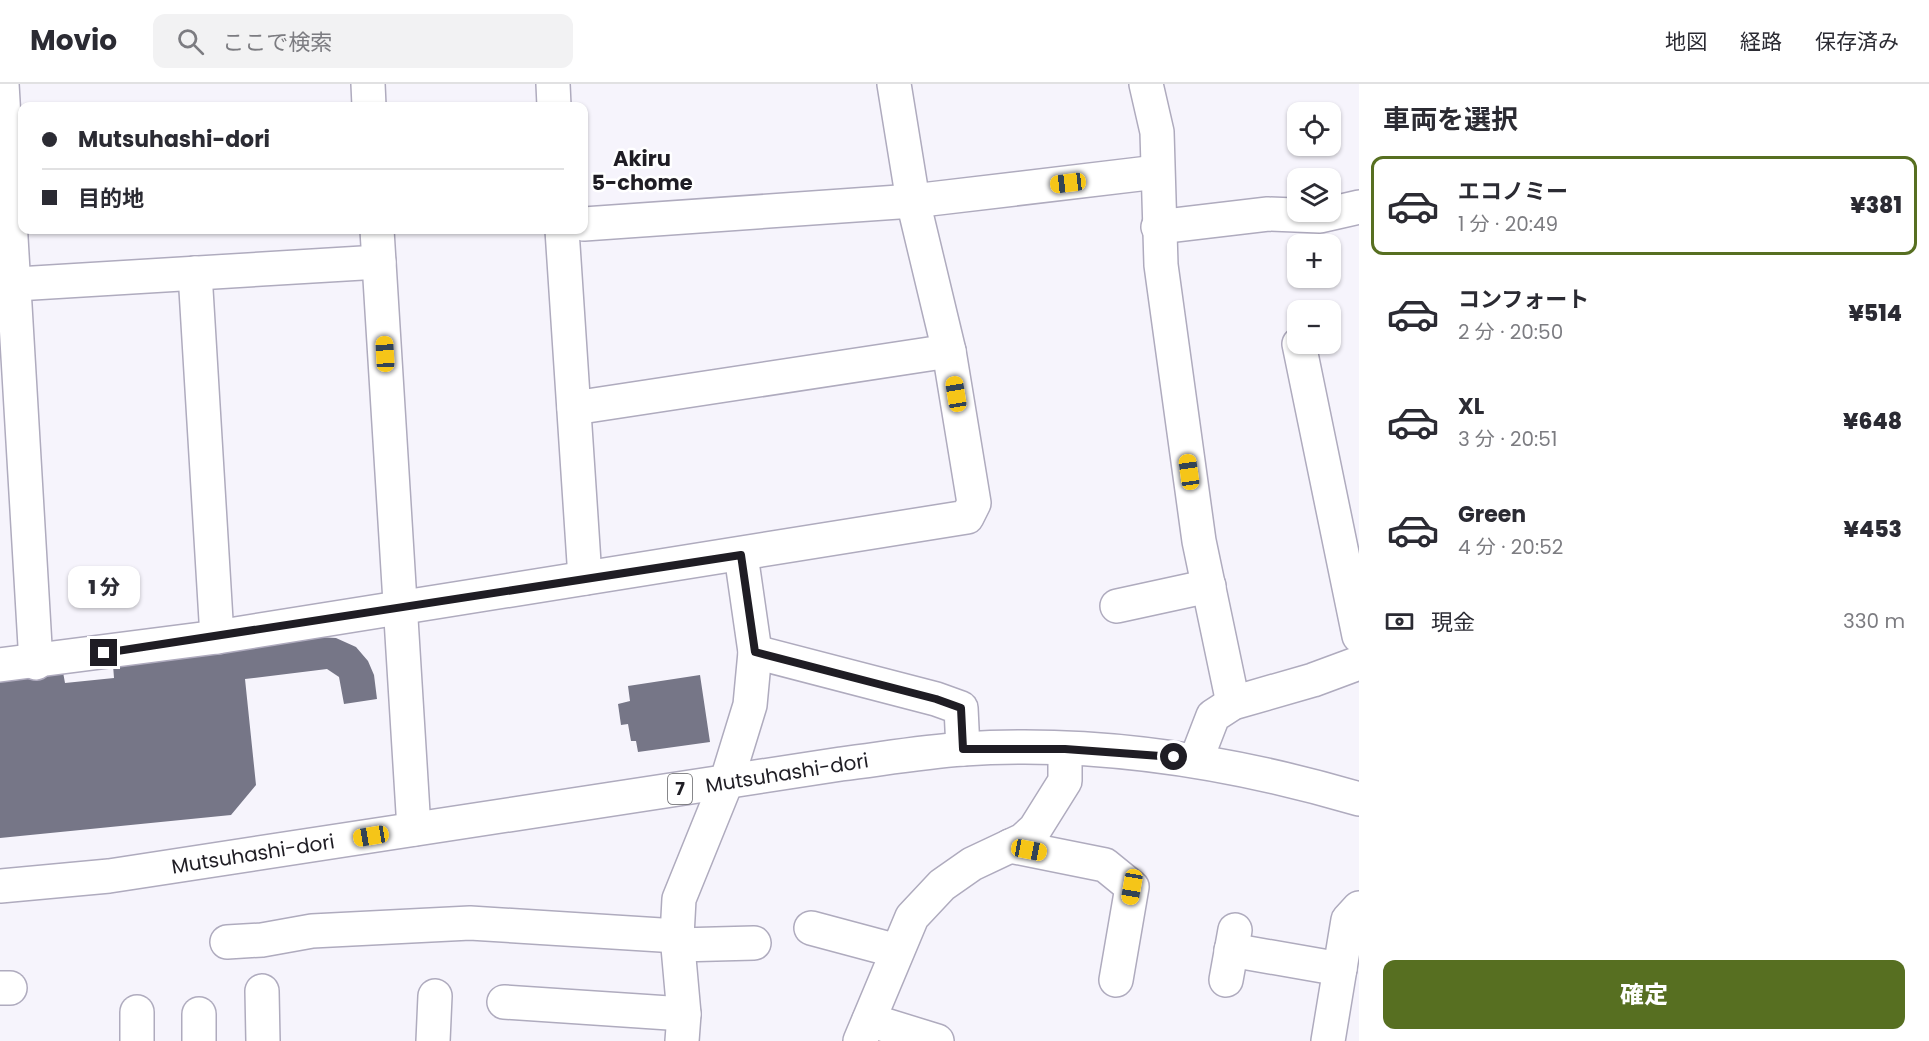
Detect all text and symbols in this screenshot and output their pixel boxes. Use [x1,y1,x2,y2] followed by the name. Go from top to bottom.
[153,14,573,68] search box
[30,21,117,60] text: Movio
[174,25,207,58] icon: search
[222,27,332,58] text: ここで検索
[1665,27,1707,56] text: 地図
[1740,27,1782,56] text: 経路
[1815,27,1899,56] text: 保存済み
[1383,101,1518,138] text: 車両を選択
[1287,102,1341,354] map controls
[1287,102,1341,156] button: locate
[78,124,270,155] text: Mutsuhashi-dori
[591,144,693,197] district label: Akiru 5-chome
[1287,168,1341,222] button: layers
[1049,172,1087,194] car
[1458,176,1568,207] text: エコノミー
[1386,179,1440,233] icon: car
[78,183,144,214] text: 目的地
[1850,190,1902,221] text: ¥381
[1458,210,1558,238] text: 1 分 · 20:49
[1287,234,1341,288] button: +
[1458,284,1589,315] text: コンフォート
[1386,287,1440,341] icon: car
[1848,298,1902,329] text: ¥514
[1287,300,1341,354] button: −
[1458,318,1563,346] text: 2 分 · 20:50
[375,336,395,372] car
[944,375,968,413] car
[1458,391,1484,422] text: XL
[1386,395,1440,449] icon: car
[1843,406,1902,437] text: ¥648
[1458,425,1557,453] text: 3 分 · 20:51
[1178,453,1200,491] car
[1458,499,1526,530] text: Green
[1386,503,1440,557] icon: car
[1844,514,1902,545] text: ¥453
[1458,533,1563,561] text: 4 分 · 20:52
[68,566,140,608] callout: 1 分
[88,573,120,601] text: 1 分
[1383,605,1416,638] icon: cash
[1431,607,1475,638] text: 現金
[1843,607,1905,635] text: 330 m
[90,639,117,666] route end
[1160,743,1187,770] route start
[703,746,871,800] street label: Mutsuhashi-dori
[668,774,692,804] road number: 7
[352,824,390,848] car
[169,827,337,881] street label: Mutsuhashi-dori
[1010,838,1048,862] car
[1120,868,1144,906] car
[1383,960,1905,1029] button: 確定

